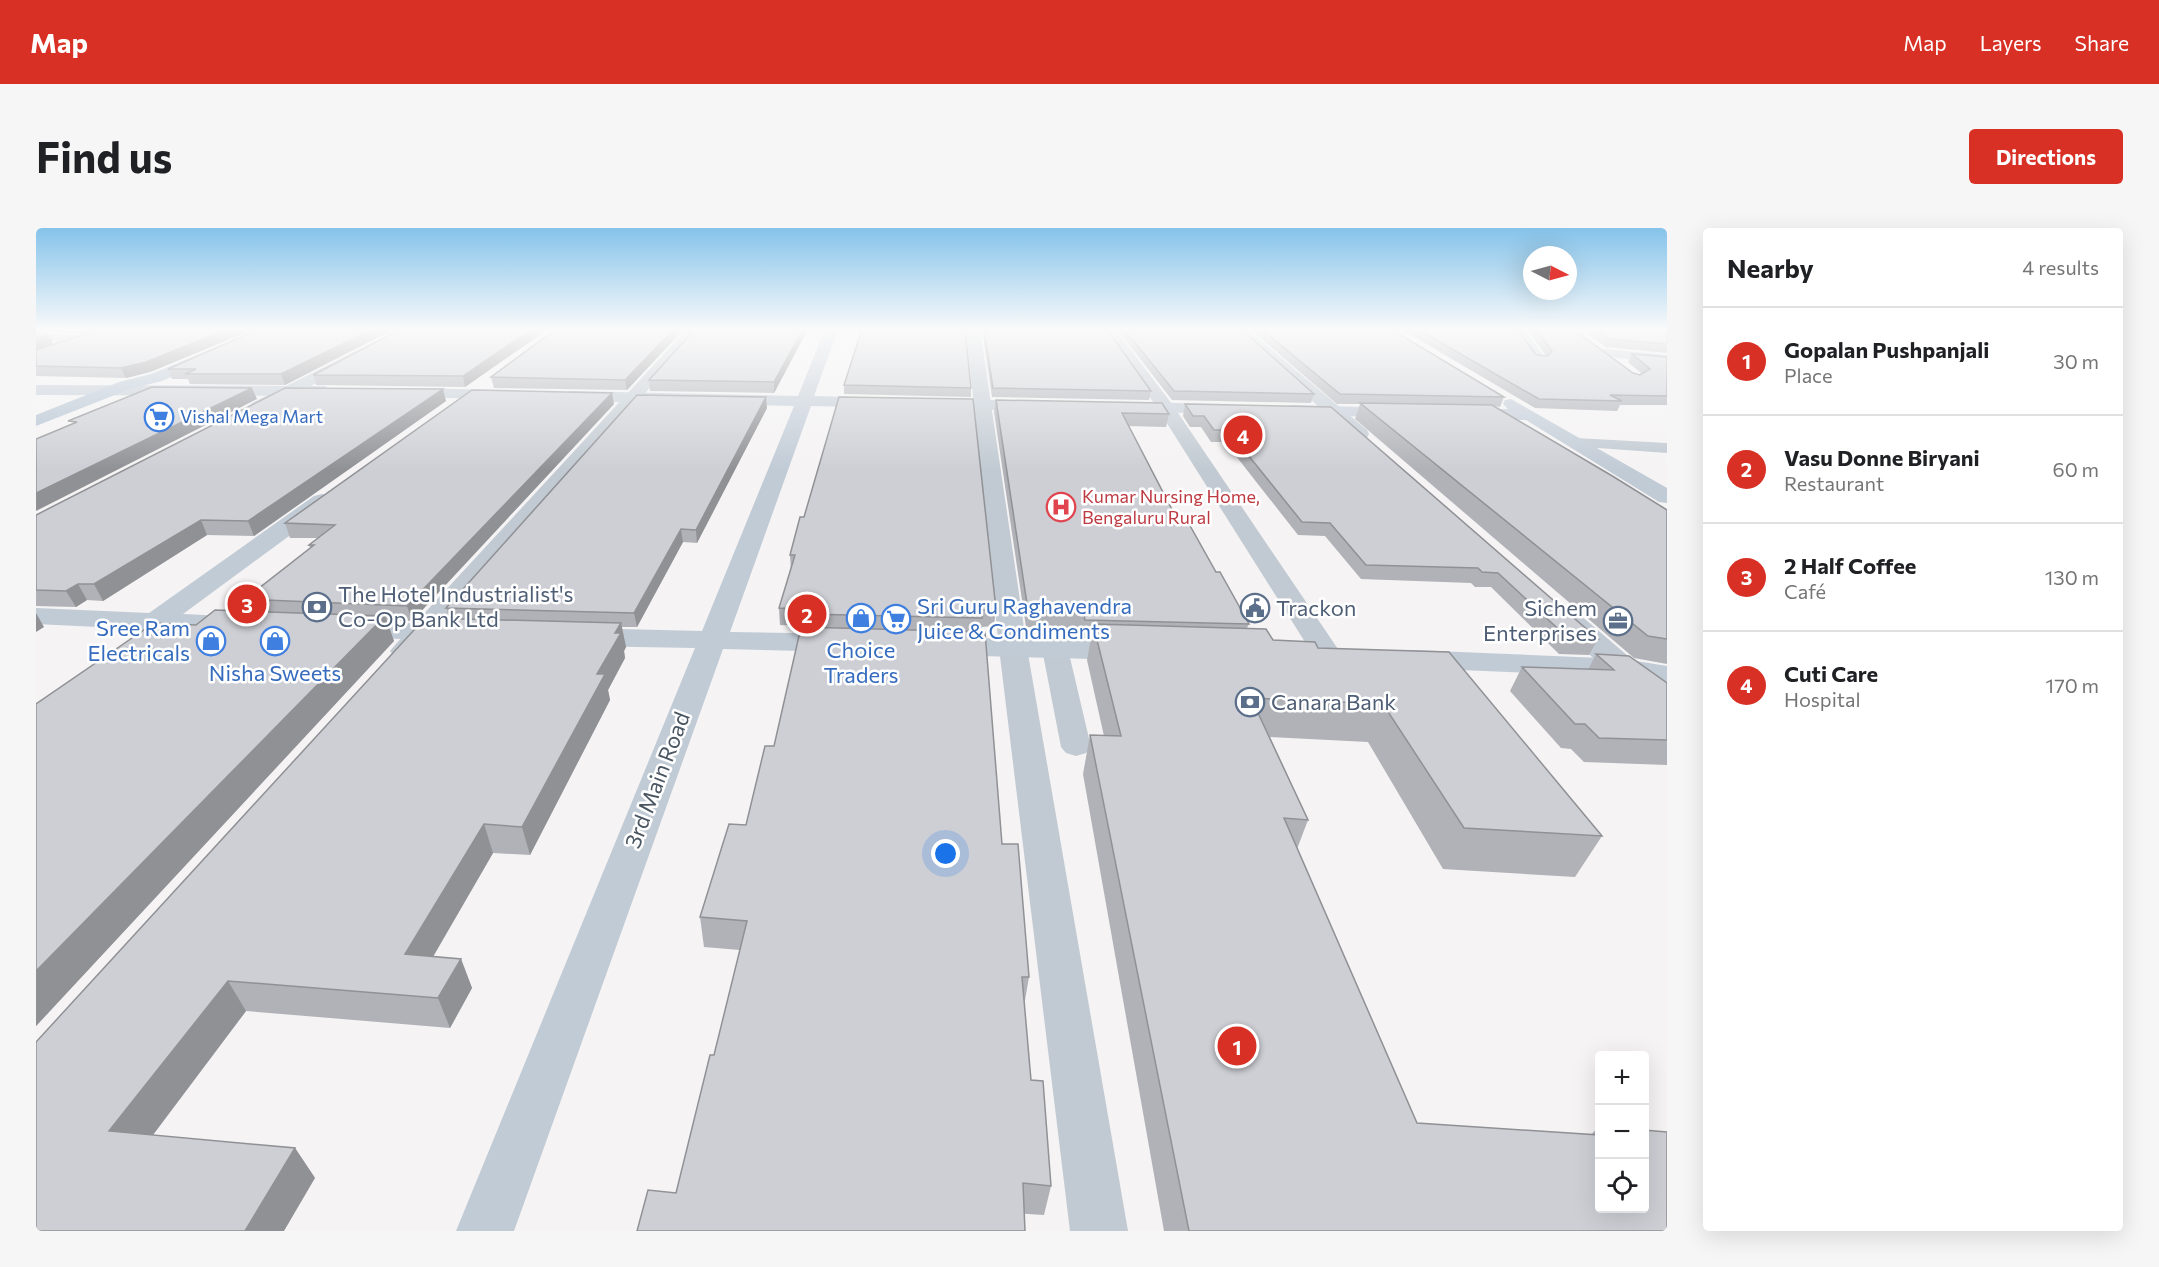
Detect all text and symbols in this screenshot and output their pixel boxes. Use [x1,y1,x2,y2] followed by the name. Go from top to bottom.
[30,25,88,59] text: Map
[1903,30,1947,55] text: Map
[1980,30,2042,55] text: Layers
[2075,30,2129,55] text: Share
[1969,129,2123,184] button: Directions
[36,130,172,182] text: Find us
[1523,246,1577,300] north arrow
[1727,252,1814,283] text: Nearby
[2022,255,2099,279] text: 4 results
[1784,336,1989,363] text: Gopalan Pushpanjali
[1742,349,1751,373] text: 1
[2053,349,2099,373] text: 30 m
[1784,363,1833,387] text: Place
[143,401,175,433] supermarket icon: Vishal Mega Mart
[180,405,323,427] place label: Vishal Mega Mart
[1224,412,1262,458] pin: 4
[1784,444,1980,471] text: Vasu Donne Biryani
[1741,457,1752,481] text: 2
[2053,457,2099,481] text: 60 m
[1784,471,1884,495] text: Restaurant
[1082,485,1260,528] place label: Kumar Nursing Home, Bengaluru Rural
[1045,491,1077,523] hospital icon: Kumar Nursing Home, Bengaluru Rural
[1784,552,1916,579] text: 2 Half Coffee
[1741,565,1752,589] text: 3
[2045,565,2099,589] text: 130 m
[1784,579,1826,603] text: Café
[338,580,574,632] place label: The Hotel Industrialist's Co-Op Bank Ltd
[228,582,266,626] pin: 3
[301,591,333,623] bank icon: The Hotel Industrialist's Co-Op Bank Ltd
[788,592,826,636] pin: 2
[917,592,1132,644] place label: Sri Guru Raghavendra Juice & Condiments
[1239,592,1271,624] public building icon: Trackon
[1276,594,1356,621] place label: Trackon
[1483,594,1597,646] place label: Sichem Enterprises
[845,602,877,634] shop icon: Choice Traders
[880,603,912,635] supermarket icon: Sri Guru Raghavendra Juice & Condiments
[1602,605,1634,637] office icon: Sichem Enterprises
[87,614,190,666] place label: Sree Ram Electricals
[195,625,227,657] shop icon: Sree Ram Electricals
[259,625,291,657] shop icon: Nisha Sweets
[823,636,899,688] place label: Choice Traders
[209,659,341,686] place label: Nisha Sweets
[1784,660,1878,687] text: Cuti Care
[1740,673,1753,697] text: 4
[2046,673,2099,697] text: 170 m
[1234,686,1266,718] bank icon: Canara Bank
[1784,687,1861,711] text: Hospital
[1271,688,1396,715] place label: Canara Bank
[618,708,695,852] street label: 3rd Main Road
[931,839,960,868] your location
[1218,1024,1256,1068] pin: 1
[1595,1051,1649,1213] map controls
[1595,1051,1649,1105] button: +
[1595,1105,1649,1159] button: −
[1595,1159,1649,1213] button: locate

